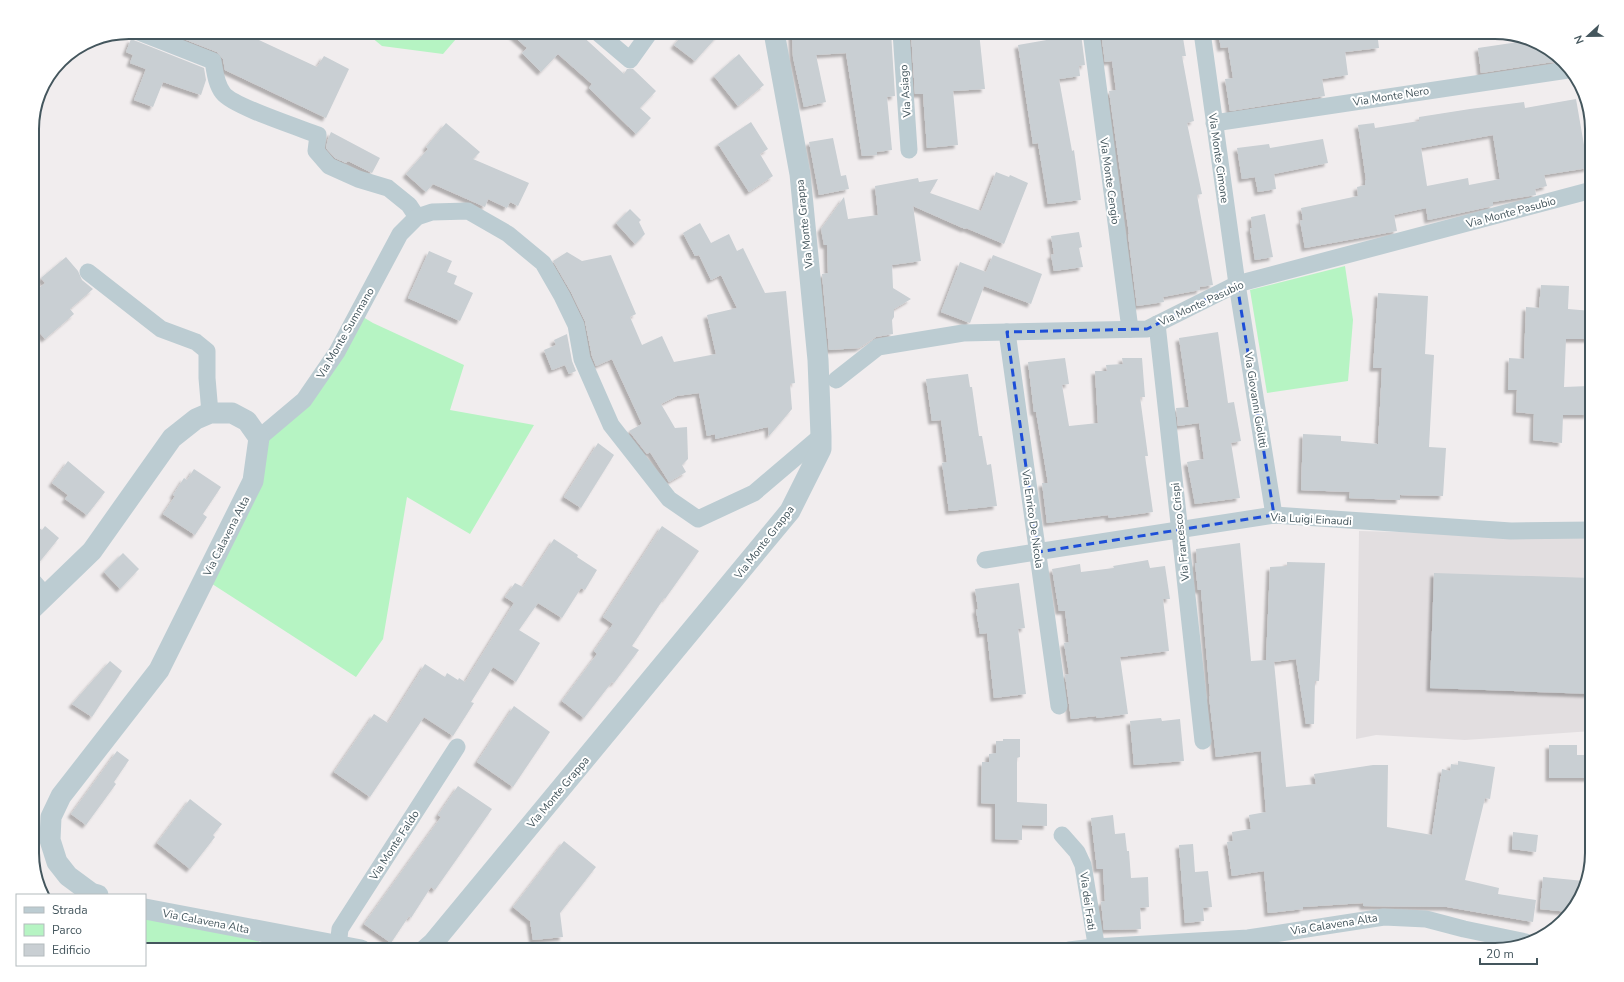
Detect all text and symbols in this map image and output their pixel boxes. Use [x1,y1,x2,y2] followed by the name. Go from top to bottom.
[1568,16,1608,56] north arrow
[1571,33,1588,46] text: N
[896,64,915,119] street label: Via Asiago
[1351,83,1430,110] street label: Via Monte Nero
[1205,111,1232,204] street label: Via Monte Cimone
[1096,136,1123,225] street label: Via Monte Cengio
[792,179,817,270] street label: Via Monte Grappa
[1464,193,1558,232] street label: Via Monte Pasubio
[1155,277,1246,330] street label: Via Monte Pasubio
[313,285,378,382] street label: Via Monte Summano
[1240,350,1271,449] street label: Via Giovanni Giolitti
[1018,468,1047,570] street label: Via Enrico De Nicola
[1168,482,1193,583] street label: Via Francesco Crispi
[199,493,253,580] street label: Via Calavena Alta
[730,502,798,583] street label: Via Monte Grappa
[1269,510,1352,529] street label: Via Luigi Einaudi
[523,753,593,832] street label: Via Monte Grappa
[366,807,423,884] street label: Via Monte Faldo
[1076,870,1099,931] street label: Via dei Frati
[16,894,146,966] legend
[52,902,88,918] text: Strada
[160,906,251,937] street label: Via Calavena Alta
[1288,910,1379,939] street label: Via Calavena Alta
[52,922,82,938] text: Parco
[1480,940,1537,966] scale bar
[52,942,91,958] text: Edificio
[1486,946,1514,962] text: 20 m

